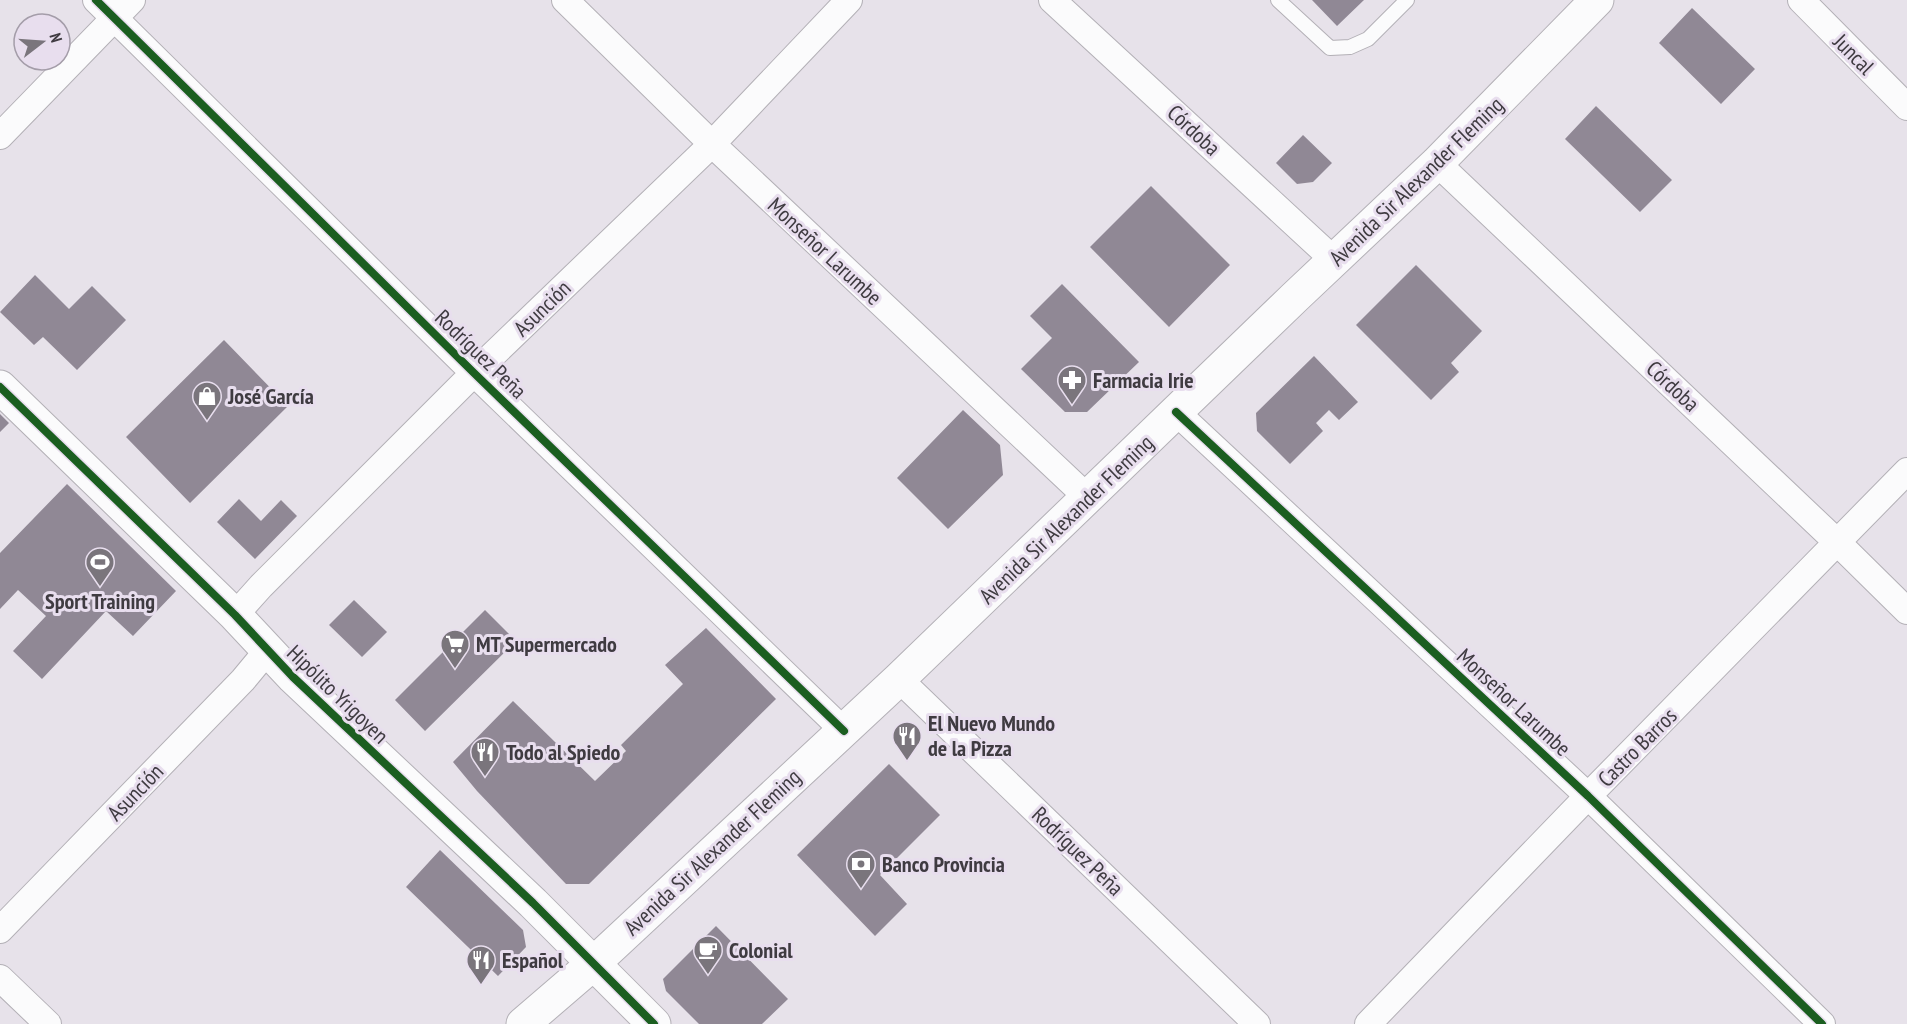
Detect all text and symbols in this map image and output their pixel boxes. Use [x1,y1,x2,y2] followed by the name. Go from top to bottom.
[12,12,72,72] north arrow
[1827,27,1881,81] street label: Juncal
[46,31,67,45] text: N
[1323,90,1509,272] street label: Avenida Sir Alexander Fleming
[1162,98,1226,162] street label: Córdoba
[762,191,888,311] street label: Monseñor Larumbe
[508,274,576,342] street label: Asunción
[429,304,533,404] street label: Rodríguez Peña
[1641,354,1705,418] street label: Córdoba
[1056,364,1088,406] pharmacy icon: Farmacia Irie
[1093,366,1194,394] place label: Farmacia Irie
[191,380,223,422] shop icon: José García
[227,382,314,410] place label: José García
[973,428,1159,610] street label: Avenida Sir Alexander Fleming
[84,546,116,588] sports icon: Sport Training
[45,587,155,615] place label: Sport Training
[439,628,471,670] supermarket icon: MT Supermercado
[476,630,617,658] place label: MT Supermercado
[281,639,395,749] street label: Hipólito Yrigoyen
[1451,642,1577,762] street label: Monseñor Larumbe
[1592,702,1682,792] street label: Castro Barros
[928,709,1055,762] place label: El Nuevo Mundo de la Pizza
[891,720,923,762] restaurant icon: El Nuevo Mundo de la Pizza
[469,736,501,778] restaurant icon: Todo al Spiedo
[506,738,621,766] place label: Todo al Spiedo
[101,758,169,826] street label: Asunción
[618,763,806,941] street label: Avenida Sir Alexander Fleming
[1026,801,1130,901] street label: Rodríguez Peña
[845,848,877,890] bank icon: Banco Provincia
[882,850,1005,878] place label: Banco Provincia
[692,934,724,976] cafe icon: Colonial
[729,936,793,964] place label: Colonial
[465,944,497,986] restaurant icon: Español
[502,946,564,974] place label: Español

